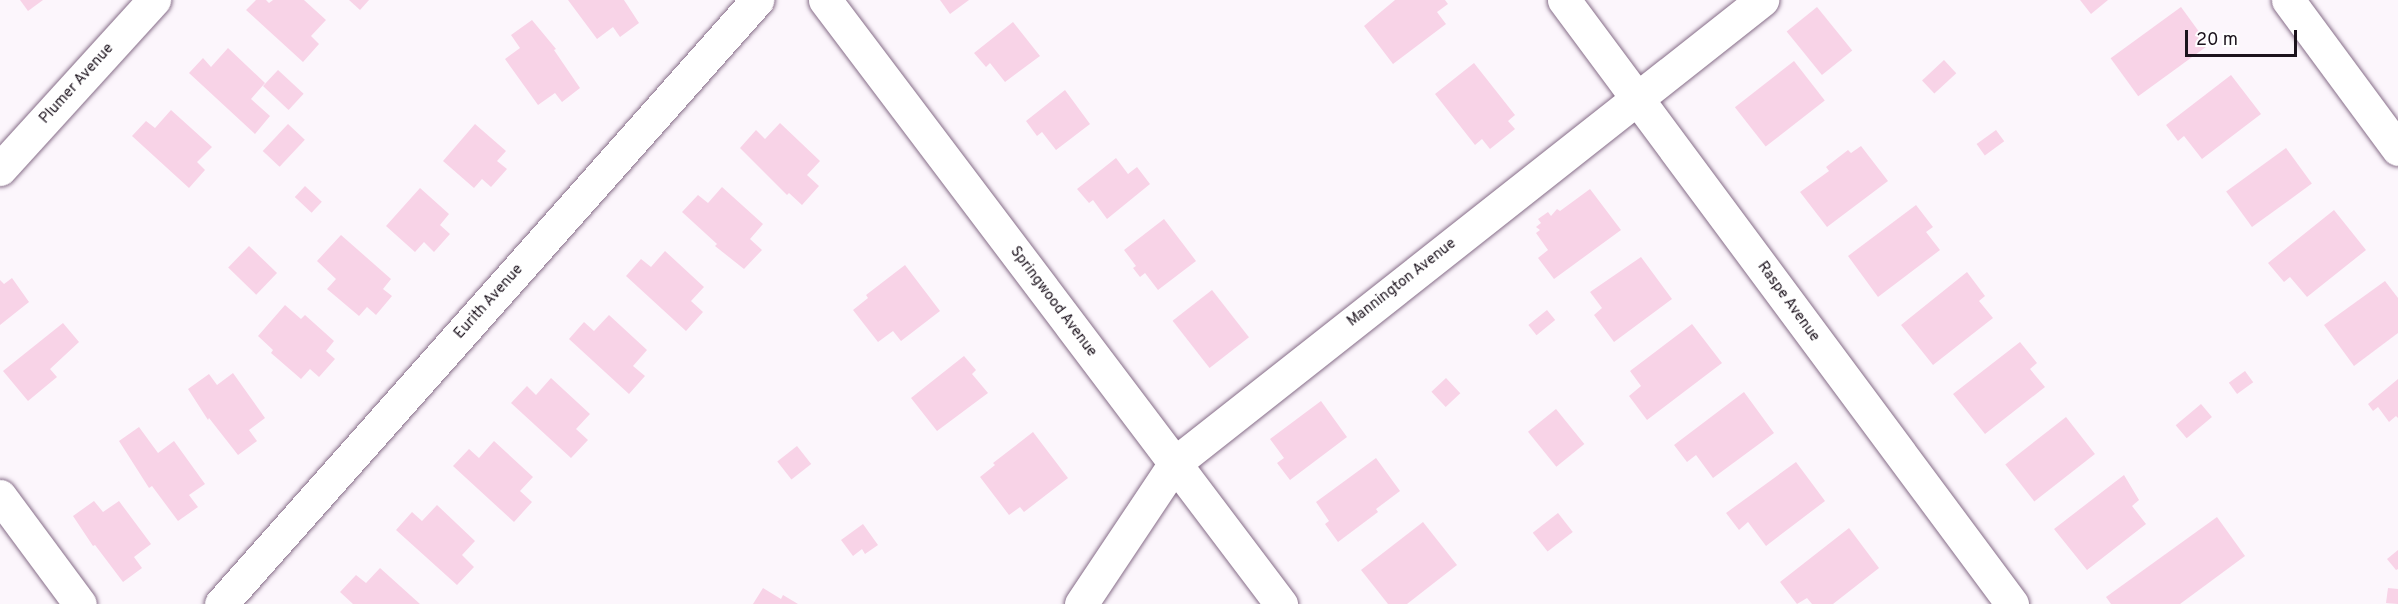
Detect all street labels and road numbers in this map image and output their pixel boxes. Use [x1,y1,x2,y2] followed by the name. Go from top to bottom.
[36,40,118,128] street label: Plumer Avenue
[1344,235,1460,331] street label: Mannington Avenue
[1006,243,1100,361] street label: Springwood Avenue
[1753,258,1823,346] street label: Raspe Avenue
[451,261,527,343] street label: Eurith Avenue

